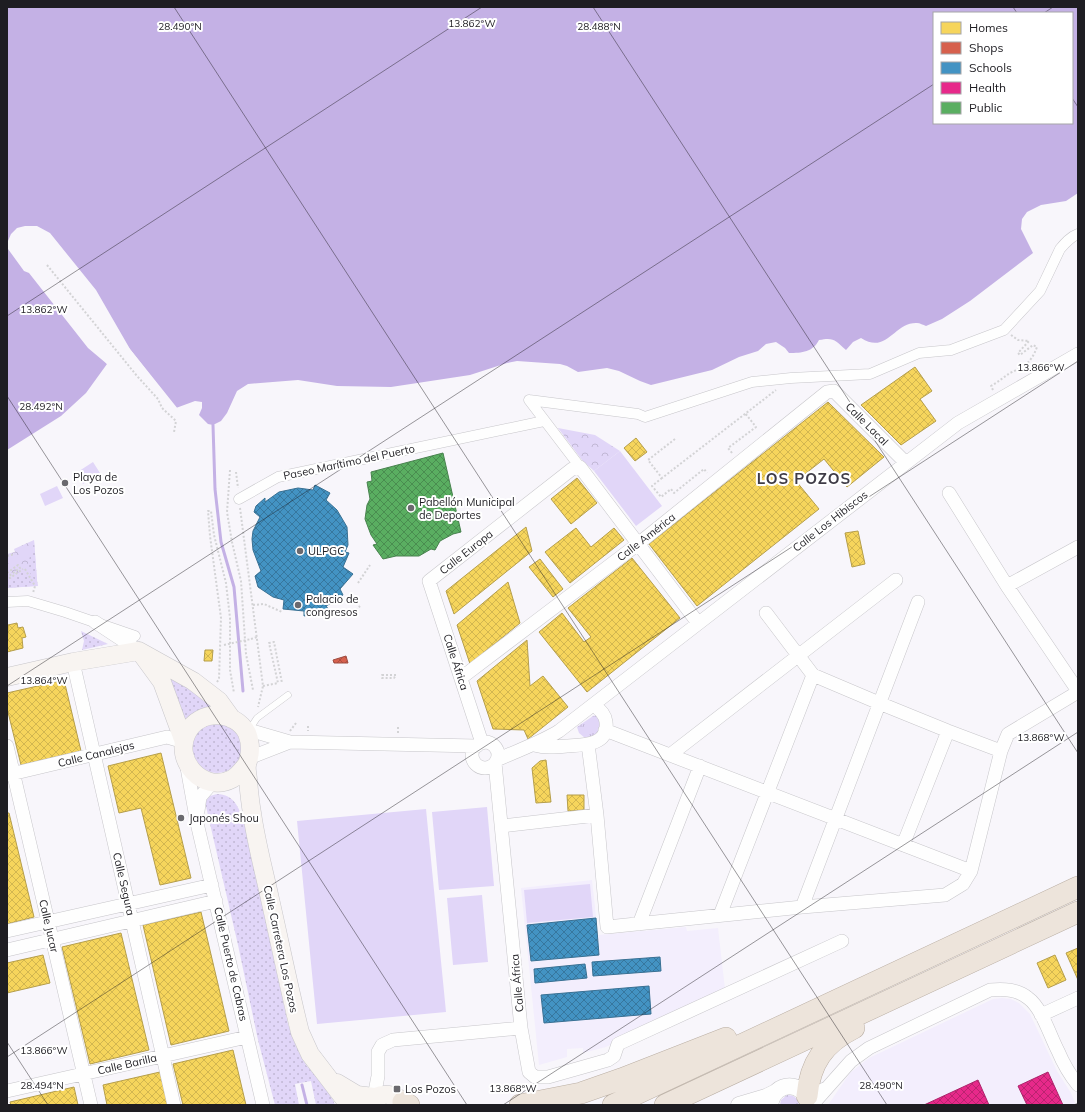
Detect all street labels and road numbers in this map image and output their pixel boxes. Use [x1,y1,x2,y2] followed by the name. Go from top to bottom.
[843,400,891,448] street label: Calle Lacal
[282,441,416,483] street label: Paseo Marítimo del Puerto
[790,487,870,555] street label: Calle Los Hibiscos
[614,510,678,564] street label: Calle América
[436,527,496,577] street label: Calle Europa
[440,632,472,692] street label: Calle África
[56,738,136,770] street label: Calle Canalejas
[110,851,138,917] street label: Calle Segura
[261,884,301,1014] street label: Calle Carretera Los Pozos
[36,898,62,954] street label: Calle Jucar
[211,906,251,1022] street label: Calle Puerto de Cabras
[507,953,527,1013] street label: Calle África
[96,1050,158,1078] street label: Calle Barilla

